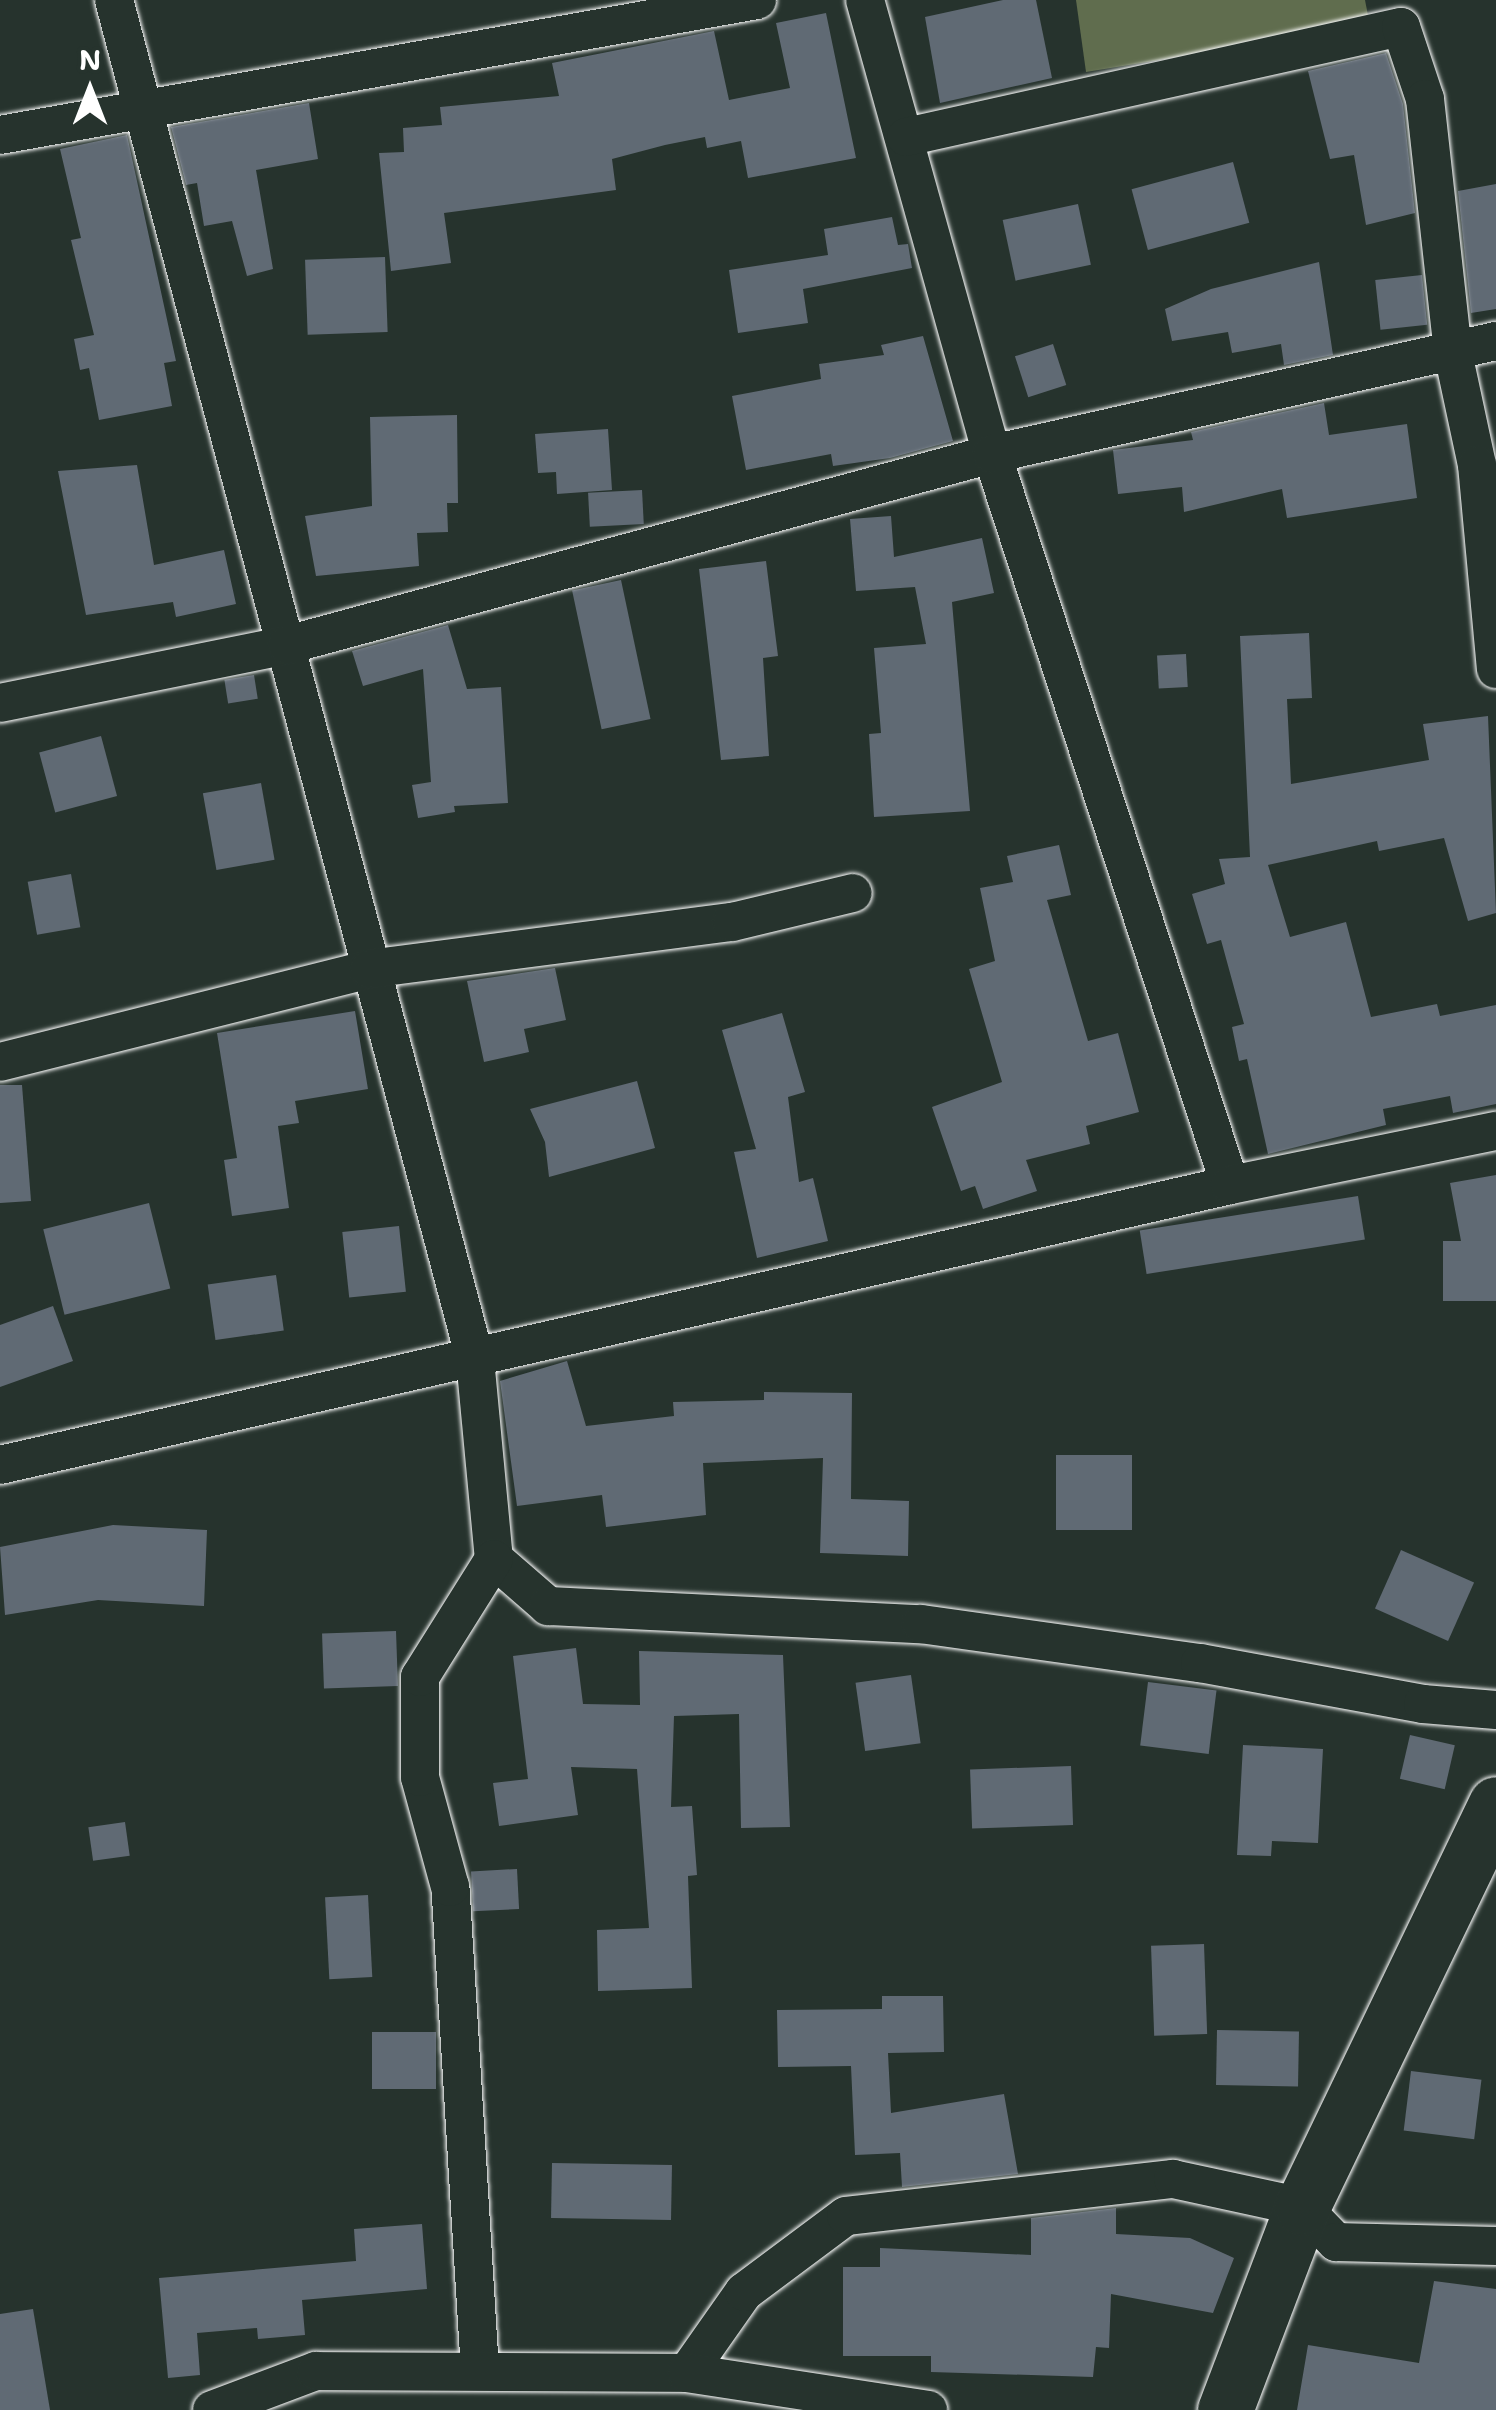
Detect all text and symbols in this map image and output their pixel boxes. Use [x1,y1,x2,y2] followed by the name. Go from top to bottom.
[40,40,140,140] north arrow
[79,41,101,79] text: N

